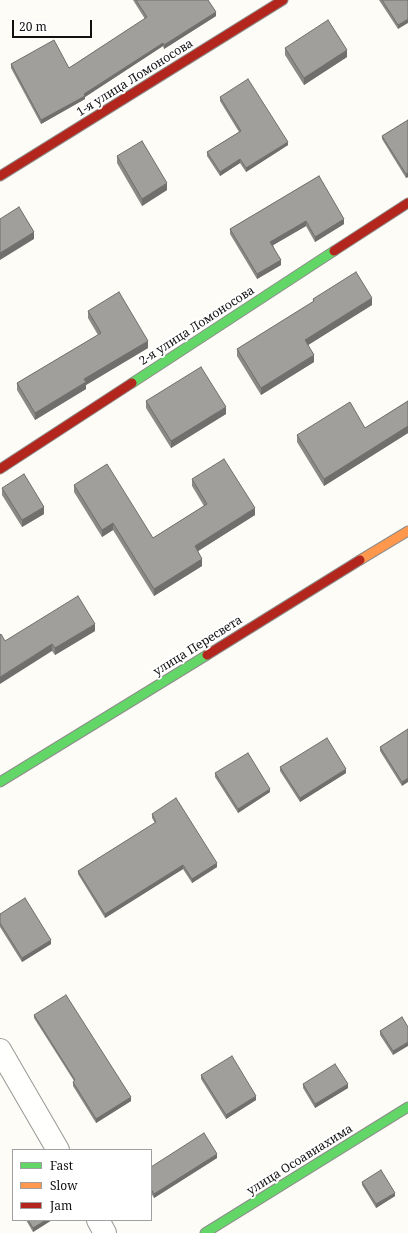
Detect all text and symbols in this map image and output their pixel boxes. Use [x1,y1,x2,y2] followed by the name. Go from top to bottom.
[14,12,94,38] scale bar
[19,18,47,35] text: 20 m
[74,36,196,120] street label: 1-я улица Ломоносова
[137,283,257,369] street label: 2-я улица Ломоносова
[151,613,245,679] street label: улица Пересвета
[244,1122,356,1198] street label: улица Осоавиахима
[12,1149,152,1221] legend
[50,1157,73,1174] text: Fast
[50,1177,78,1194] text: Slow
[50,1197,72,1214] text: Jam

